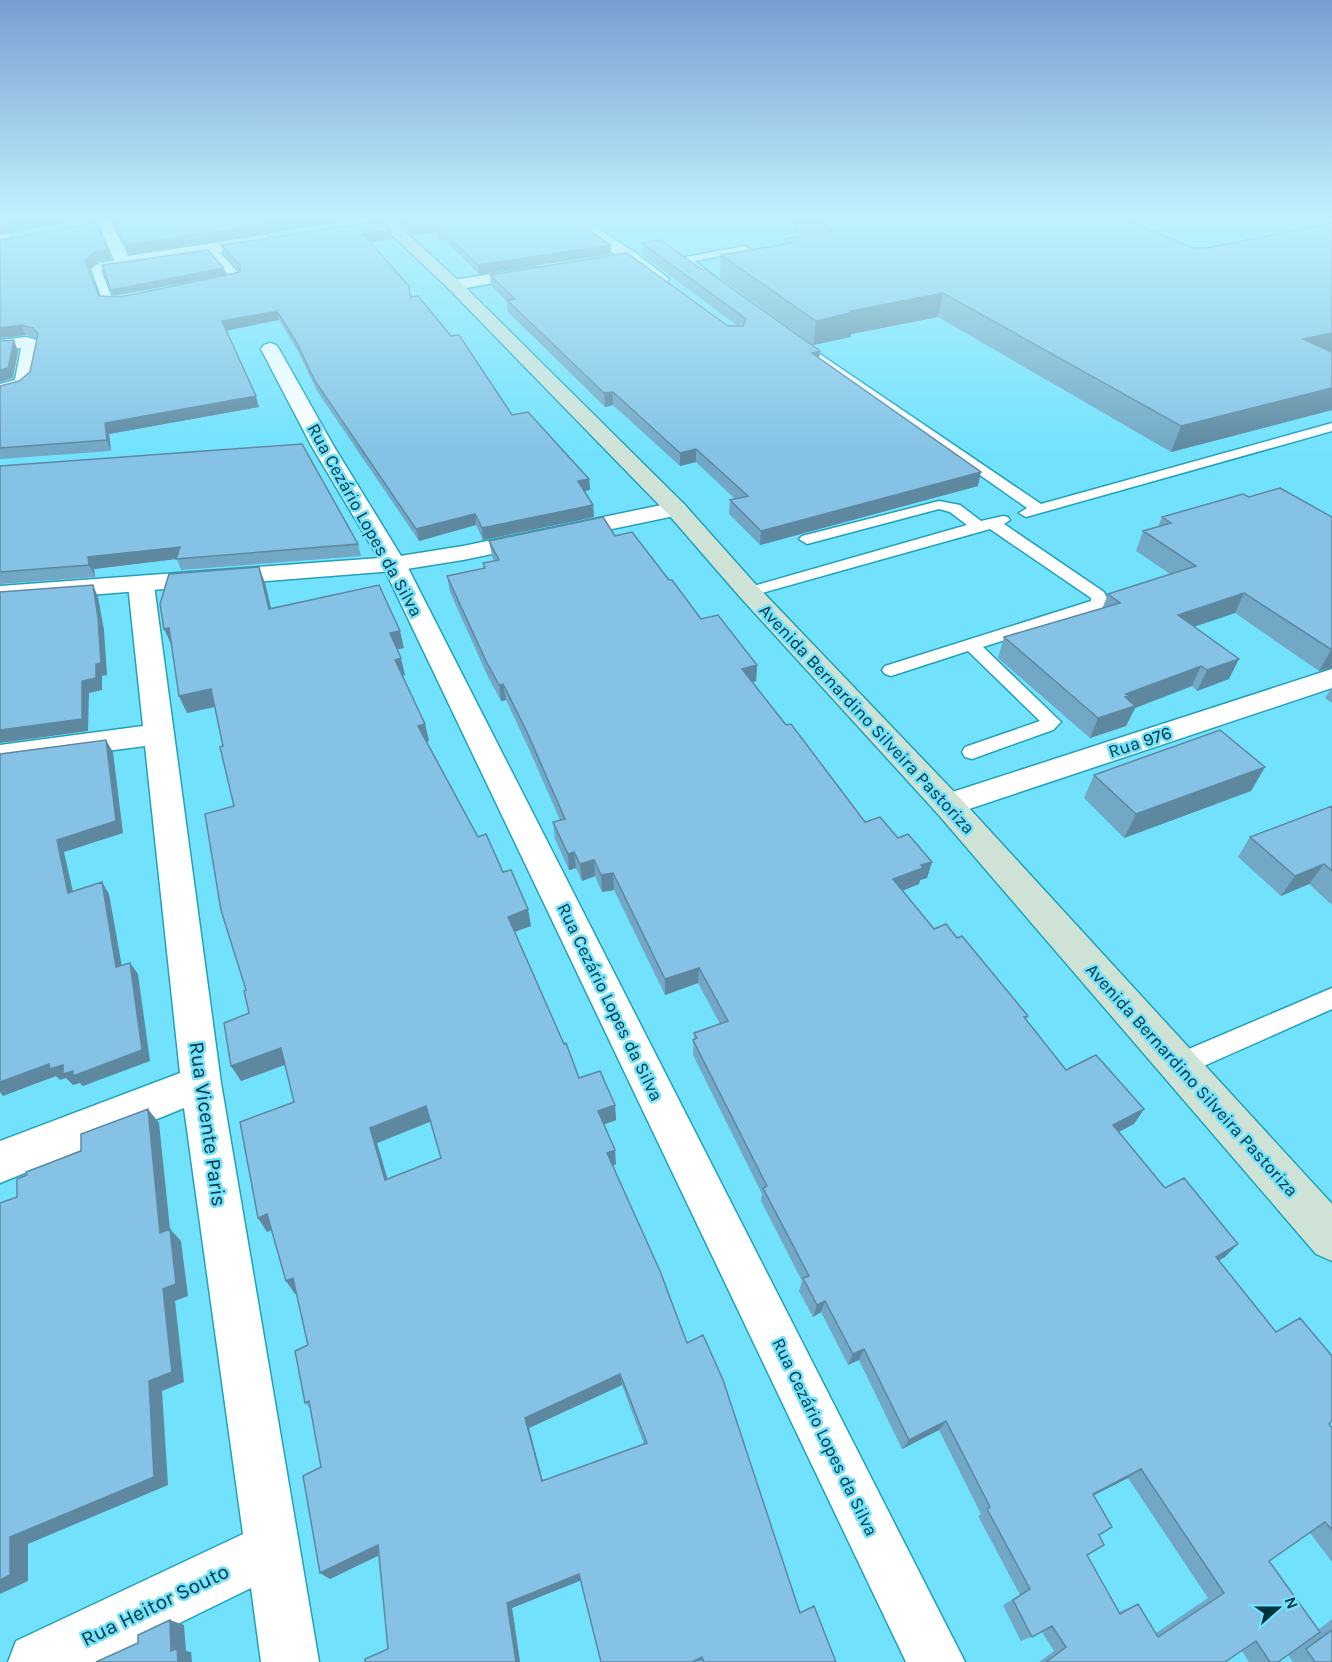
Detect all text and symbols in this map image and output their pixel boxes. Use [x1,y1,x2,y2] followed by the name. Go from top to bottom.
[303,419,427,621] street label: Rua Cezário Lopes da Silva
[754,599,980,839] street label: Avenida Bernardino Silveira Pastoriza
[1106,721,1174,763] street label: Rua 976
[552,899,668,1105] street label: Rua Cezário Lopes da Silva
[1081,959,1303,1201] street label: Avenida Bernardino Silveira Pastoriza
[185,1040,231,1208] street label: Rua Vicente Paris
[767,1334,883,1540] street label: Rua Cezário Lopes da Silva
[77,1559,233,1651] street label: Rua Heitor Souto
[1248,1578,1308,1638] north arrow
[1281,1594,1302,1612] text: N

